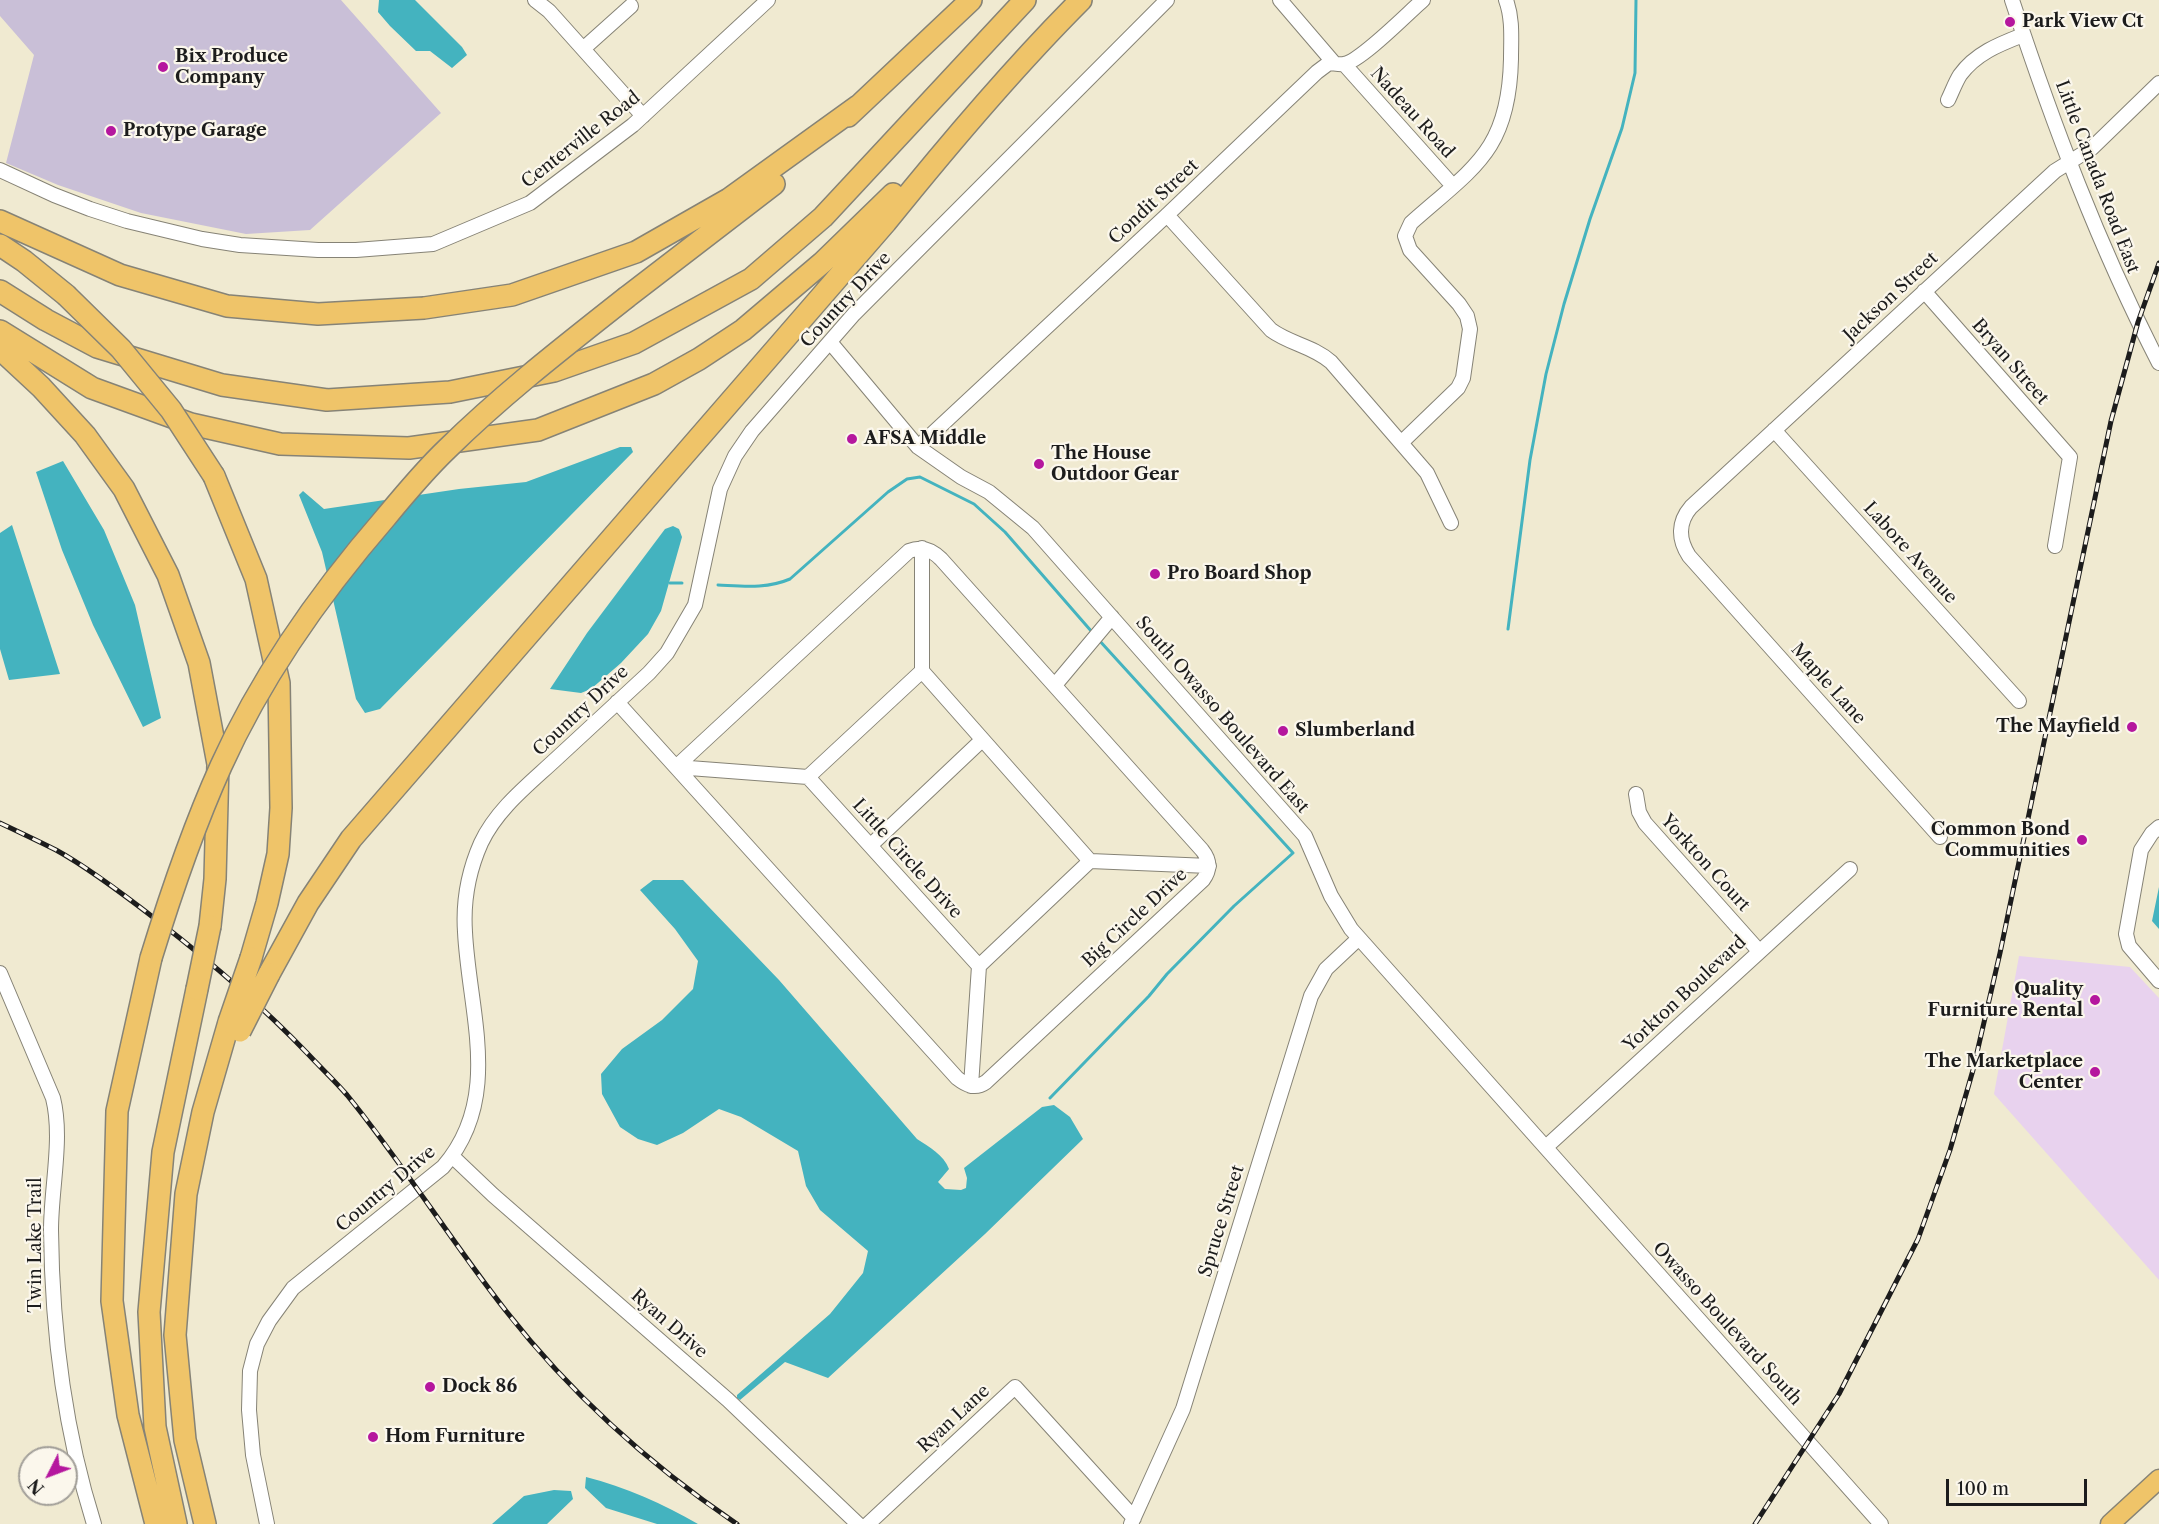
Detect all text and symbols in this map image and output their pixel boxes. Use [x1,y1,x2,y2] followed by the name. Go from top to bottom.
[2022,11,2144,33] place label: Park View Ct
[2003,15,2017,29] marker: Park View Ct
[175,46,288,88] place label: Bix Produce Company
[156,60,170,74] marker: Bix Produce Company
[1366,63,1458,163] street label: Nadeau Road
[2050,77,2144,277] street label: Little Canada Road East
[517,87,645,193] street label: Centerville Road
[123,120,267,142] place label: Protype Garage
[104,124,118,138] marker: Protype Garage
[1105,155,1203,249] street label: Condit Street
[796,248,896,352] street label: Country Drive
[1839,248,1943,346] street label: Jackson Street
[1967,315,2053,409] street label: Bryan Street
[864,428,986,450] place label: AFSA Middle
[845,432,859,446] marker: AFSA Middle
[1051,443,1179,486] place label: The House Outdoor Gear
[1032,457,1046,471] marker: The House Outdoor Gear
[1859,498,1961,608] street label: Labore Avenue
[1167,563,1312,585] place label: Pro Board Shop
[1148,567,1162,581] marker: Pro Board Shop
[1131,612,1313,818] street label: South Owasso Boulevard East
[1786,639,1870,729] street label: Maple Lane
[529,661,633,761] street label: Country Drive
[1996,716,2120,738] place label: The Mayfield
[1295,720,1415,742] place label: Slumberland
[2125,720,2139,734] marker: The Mayfield
[1276,724,1290,738] marker: Slumberland
[848,795,966,923] street label: Little Circle Drive
[1656,810,1754,916] street label: Yorkton Court
[1931,819,2070,862] place label: Common Bond Communities
[2075,833,2089,847] marker: Common Bond Communities
[1078,864,1192,972] street label: Big Circle Drive
[1619,932,1751,1056] street label: Yorkton Boulevard
[1928,979,2083,1022] place label: Quality Furniture Rental
[2088,993,2102,1007] marker: Quality Furniture Rental
[1924,1051,2083,1094] place label: The Marketplace Center
[2088,1065,2102,1079] marker: The Marketplace Center
[332,1141,440,1237] street label: Country Drive
[1195,1162,1249,1280] street label: Spruce Street
[25,1177,47,1313] street label: Twin Lake Trail
[1648,1238,1806,1410] street label: Owasso Boulevard South
[626,1285,712,1363] street label: Ryan Drive
[442,1376,517,1398] place label: Dock 86
[423,1380,437,1394] marker: Dock 86
[914,1380,994,1458] street label: Ryan Lane
[385,1426,525,1448] place label: Hom Furniture
[366,1430,380,1444] marker: Hom Furniture
[18,1446,78,1506] north arrow
[1949,1467,2090,1505] scale bar
[24,1475,48,1499] text: N
[1957,1478,2009,1500] text: 100 m

